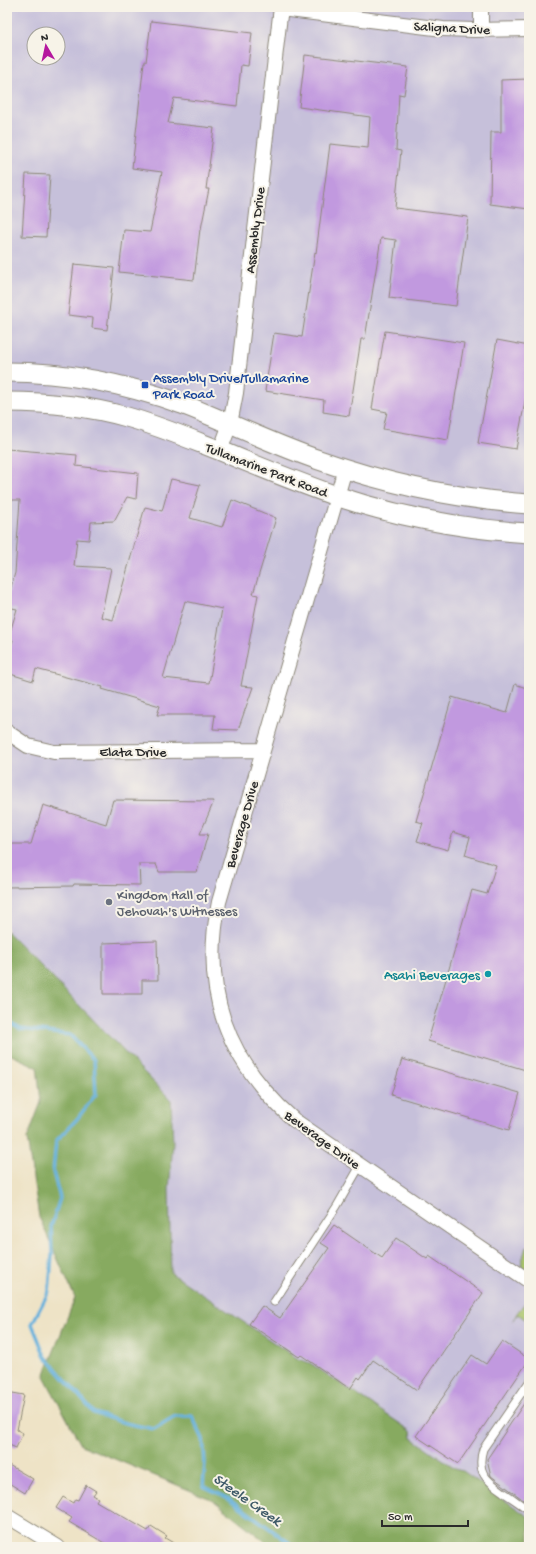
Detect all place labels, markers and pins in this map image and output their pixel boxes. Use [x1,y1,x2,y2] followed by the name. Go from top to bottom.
[152,371,310,404] place label: Assembly Drive/Tullamarine Park Road
[140,380,150,390] marker: Assembly Drive/Tullamarine Park Road
[117,888,238,921] place label: Kingdom Hall of Jehovah's Witnesses
[104,897,114,907] marker: Kingdom Hall of Jehovah's Witnesses
[384,968,481,985] place label: Asahi Beverages
[483,969,493,979] marker: Asahi Beverages

